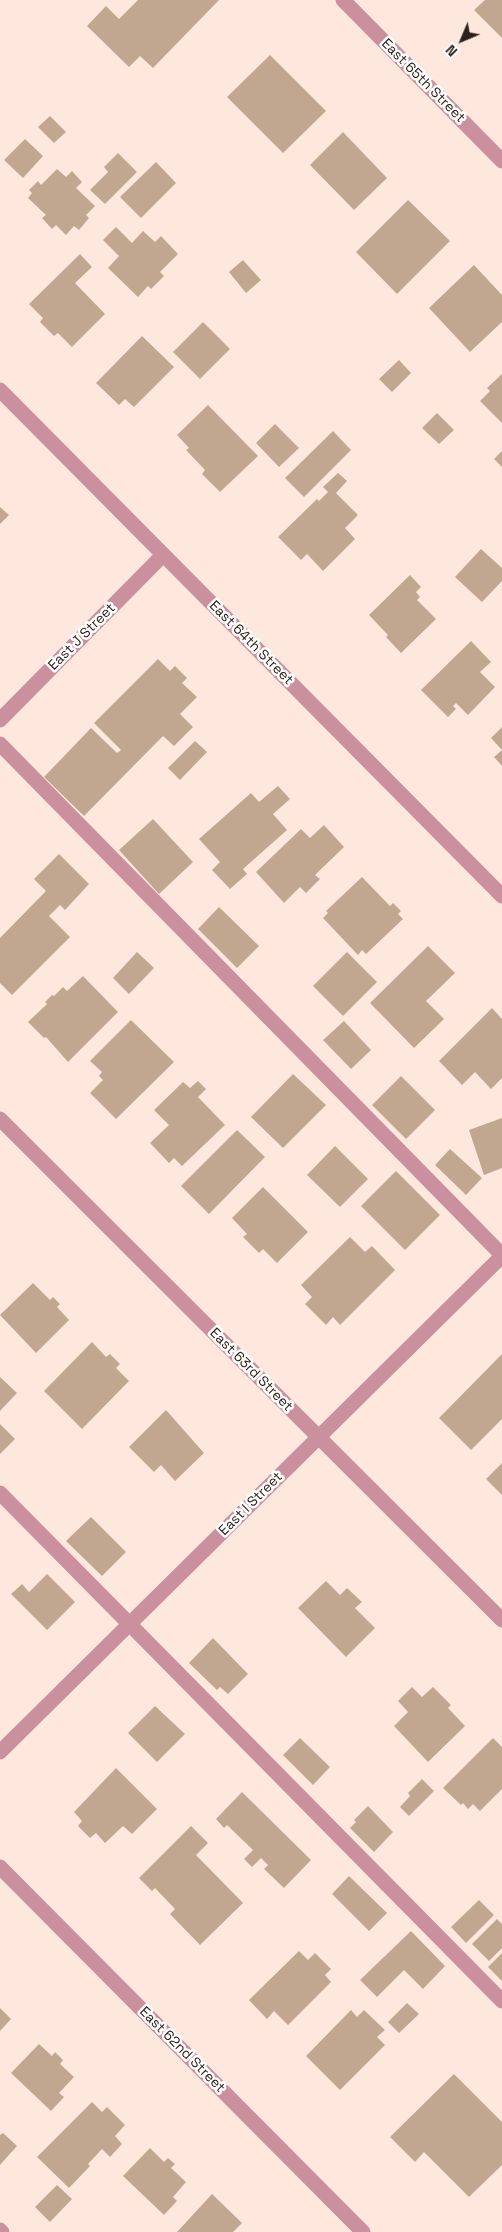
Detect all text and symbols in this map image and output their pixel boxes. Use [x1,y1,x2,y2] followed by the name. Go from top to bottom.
[437,15,487,65] north arrow
[378,36,468,126] street label: East 65th Street
[442,41,461,60] text: N
[206,598,296,688] street label: East 64th Street
[45,600,119,674] street label: East J Street
[206,1325,296,1415] street label: East 63rd Street
[216,1469,286,1539] street label: East I Street
[136,2004,228,2096] street label: East 62nd Street

